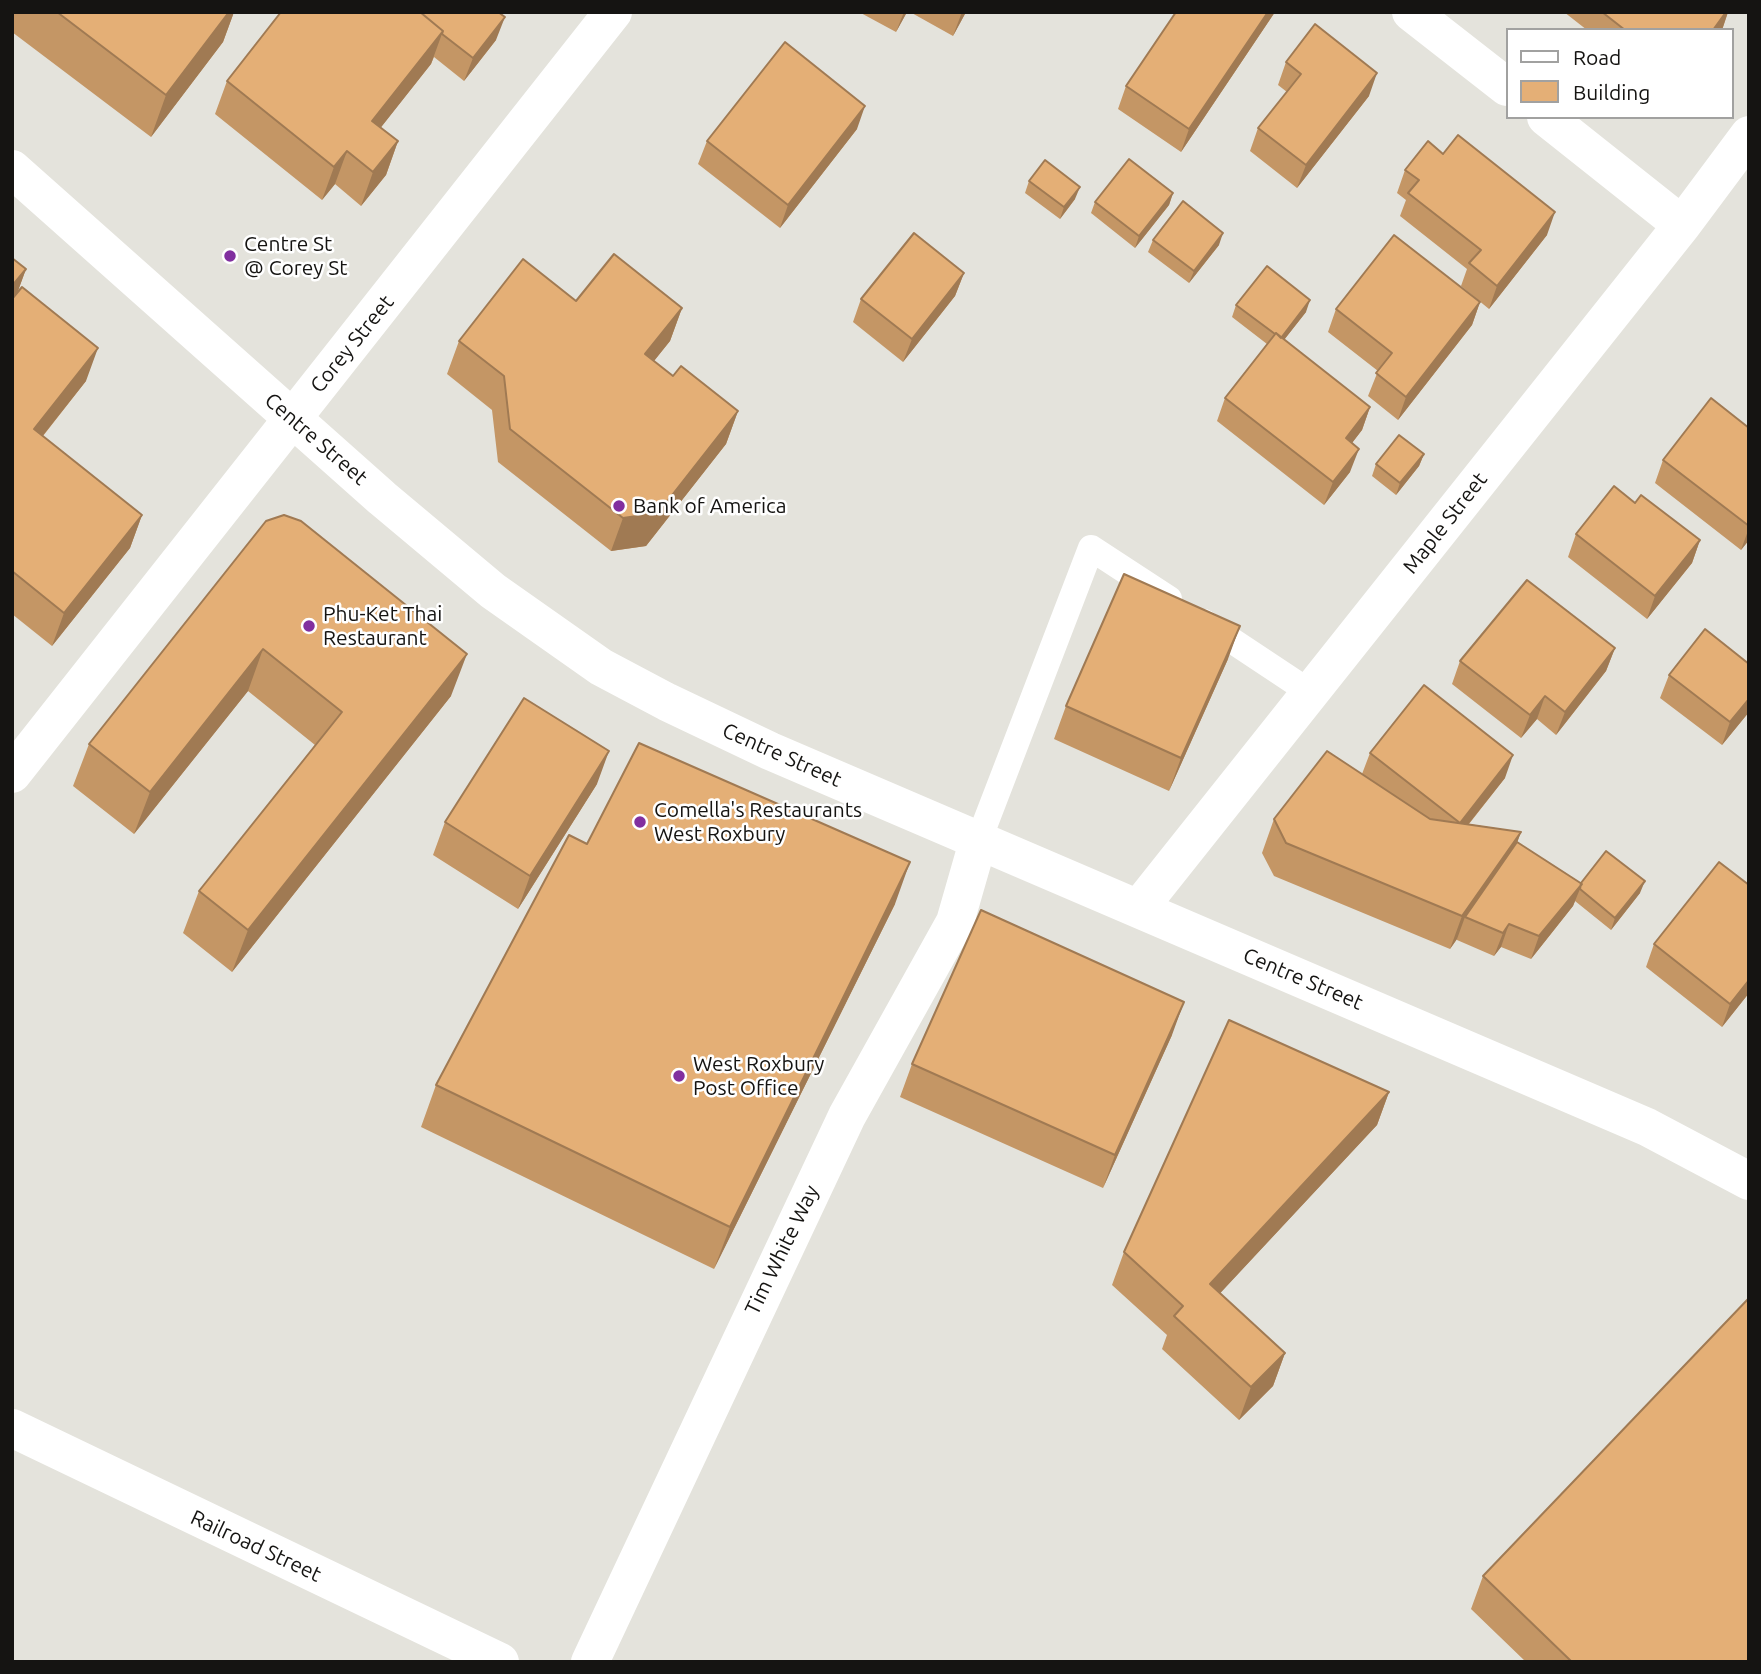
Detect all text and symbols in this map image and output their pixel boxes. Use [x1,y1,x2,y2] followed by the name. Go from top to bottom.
[1506,28,1733,119] legend
[1573,45,1621,69] text: Road
[1573,80,1650,104] text: Building
[244,231,347,281] place label: Centre St @ Corey St
[222,248,238,264] marker: Centre St @ Corey St
[305,290,399,398] street label: Corey Street
[260,388,372,490] street label: Centre Street
[1398,467,1492,579] street label: Maple Street
[633,493,787,519] place label: Bank of America
[611,498,627,514] marker: Bank of America
[323,601,442,651] place label: Phu-Ket Thai Restaurant
[301,618,317,634] marker: Phu-Ket Thai Restaurant
[719,718,845,792] street label: Centre Street
[654,797,862,847] place label: Comella's Restaurants West Roxbury
[632,814,648,830] marker: Comella's Restaurants West Roxbury
[1239,942,1367,1016] street label: Centre Street
[693,1051,824,1101] place label: West Roxbury Post Office
[671,1068,687,1084] marker: West Roxbury Post Office
[740,1181,824,1319] street label: Tim White Way
[187,1505,325,1587] street label: Railroad Street

